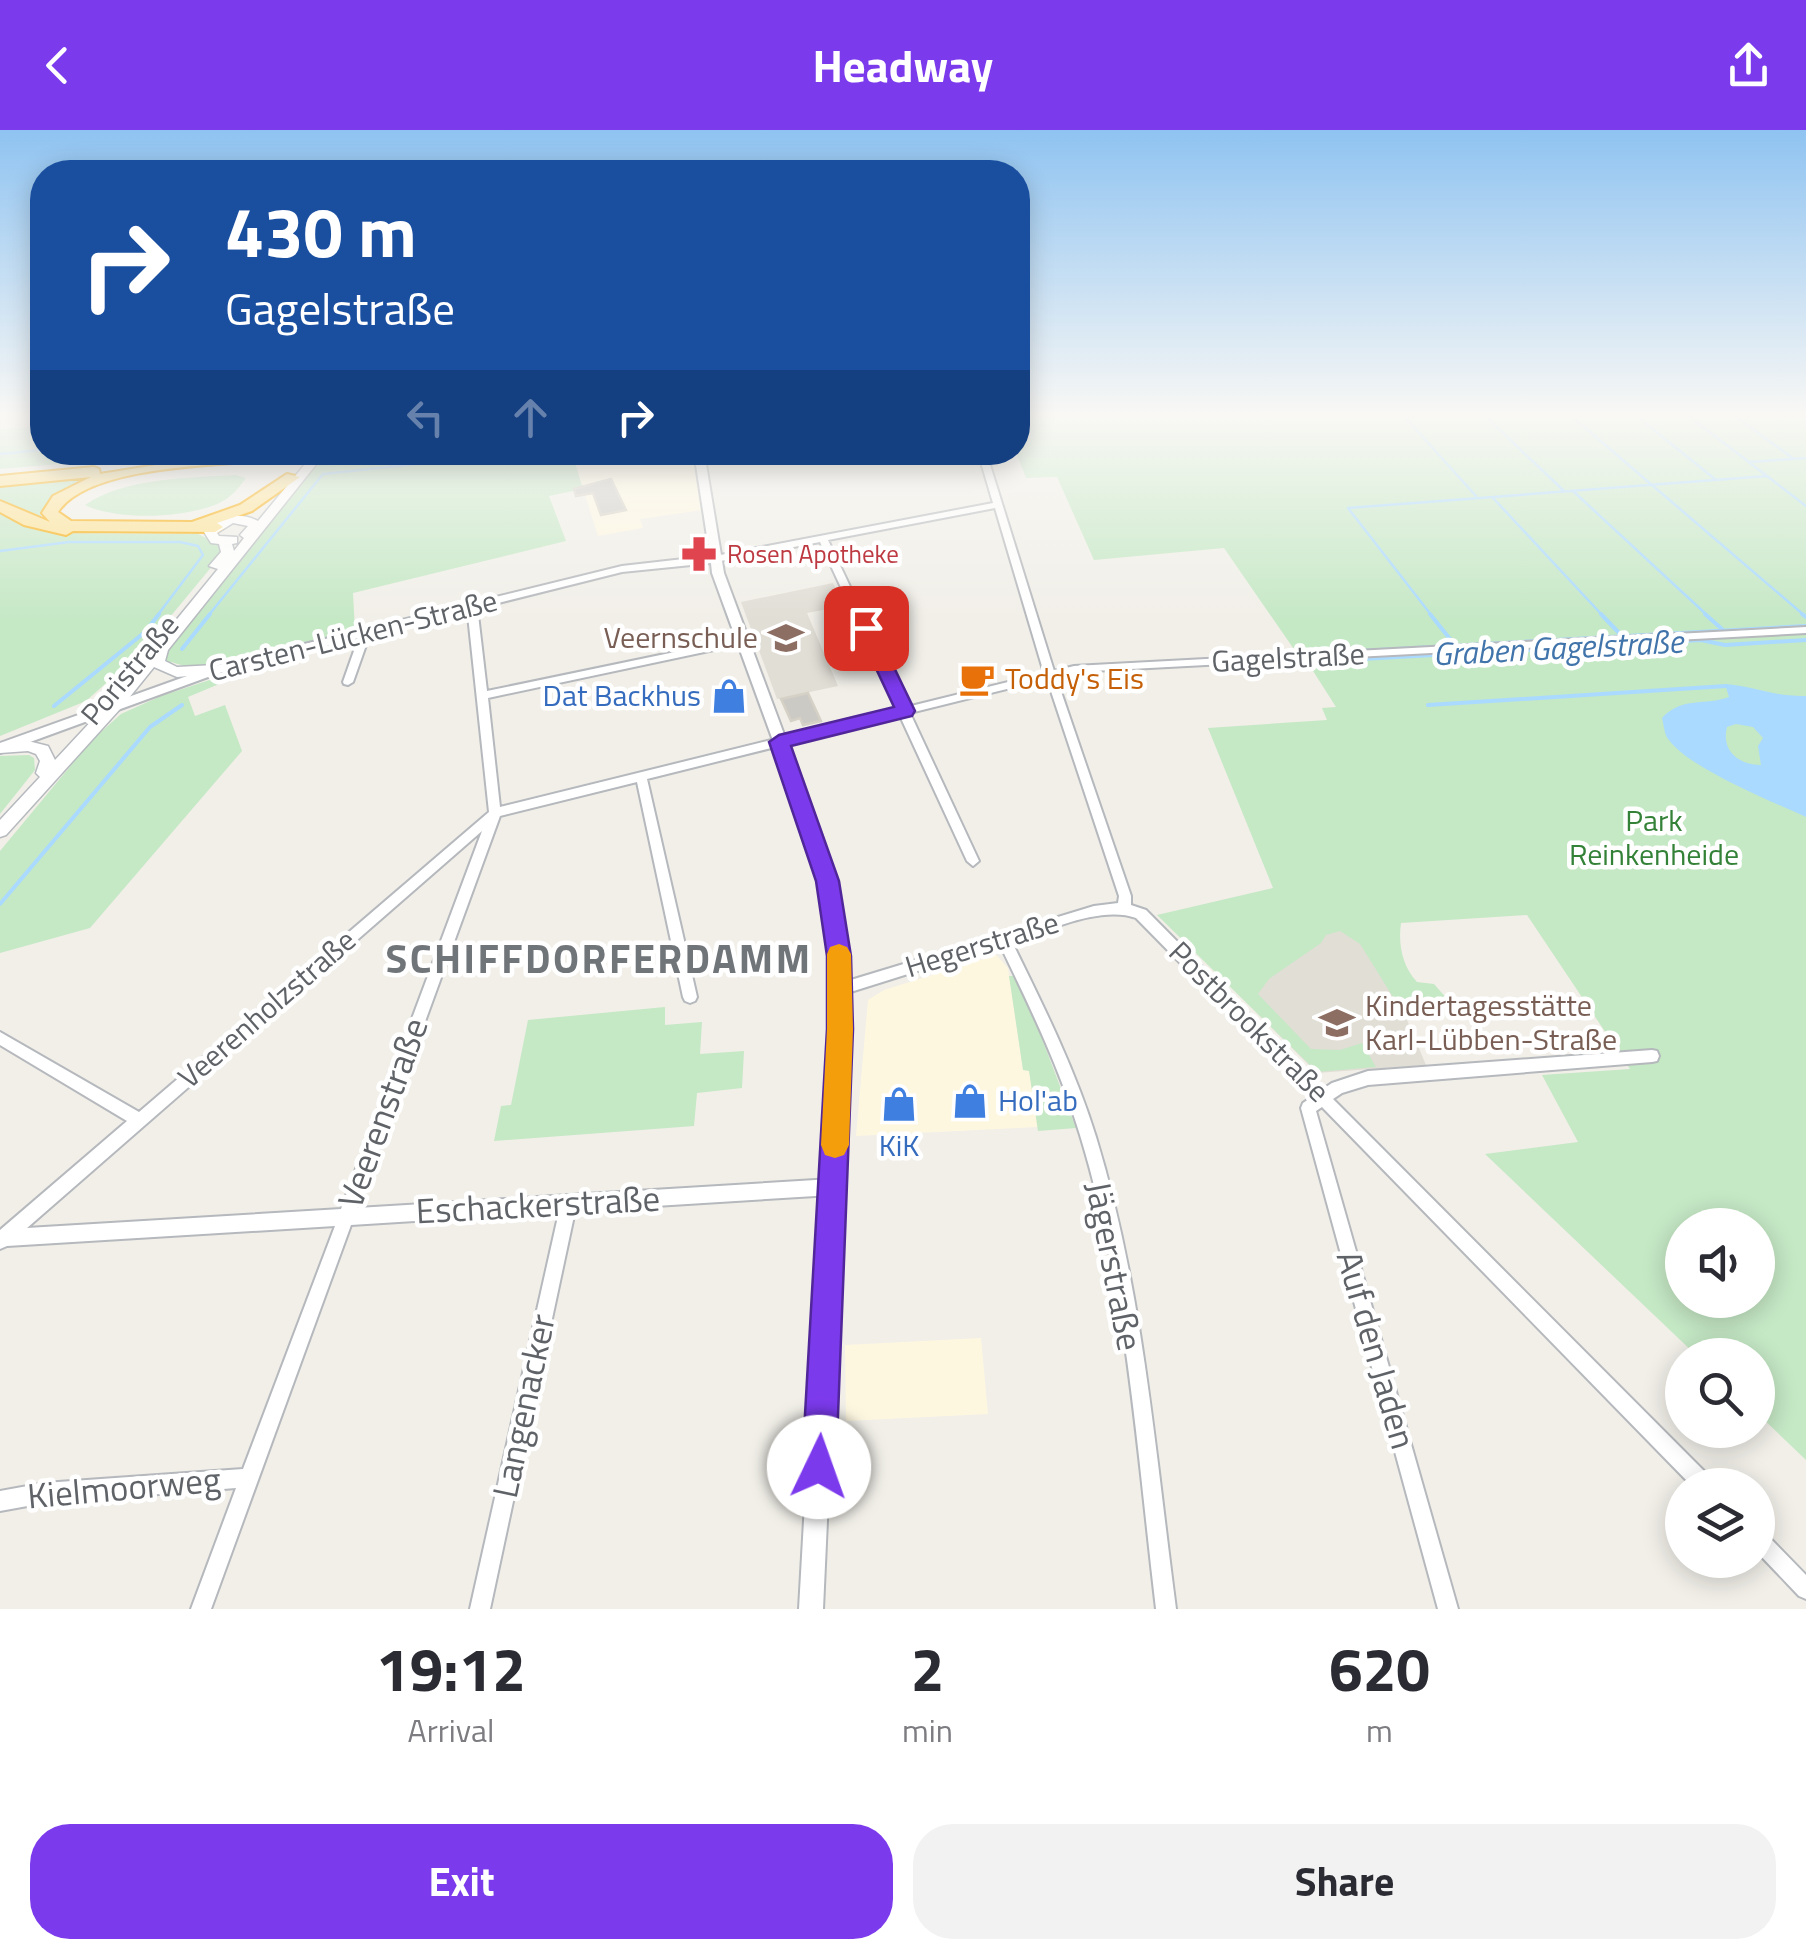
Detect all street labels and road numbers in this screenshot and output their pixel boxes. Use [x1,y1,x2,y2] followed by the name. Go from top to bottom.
[204,577,502,693] street label: Carsten-Lücken-Straße
[69,604,190,735] street label: Poristraße
[1210,630,1366,684] street label: Gagelstraße
[899,899,1064,989] street label: Hegerstraße
[167,918,366,1099] street label: Veerenholzstraße
[1158,930,1341,1113] street label: Postbrookstraße
[323,1010,441,1215] street label: Veerenstraße
[414,1171,661,1237] street label: Eschackerstraße
[1072,1177,1158,1355] street label: Jägerstraße
[1323,1244,1431,1455] street label: Auf den Jaden
[477,1309,569,1503] street label: Langenacker
[25,1452,223,1522] street label: Kielmoorweg

